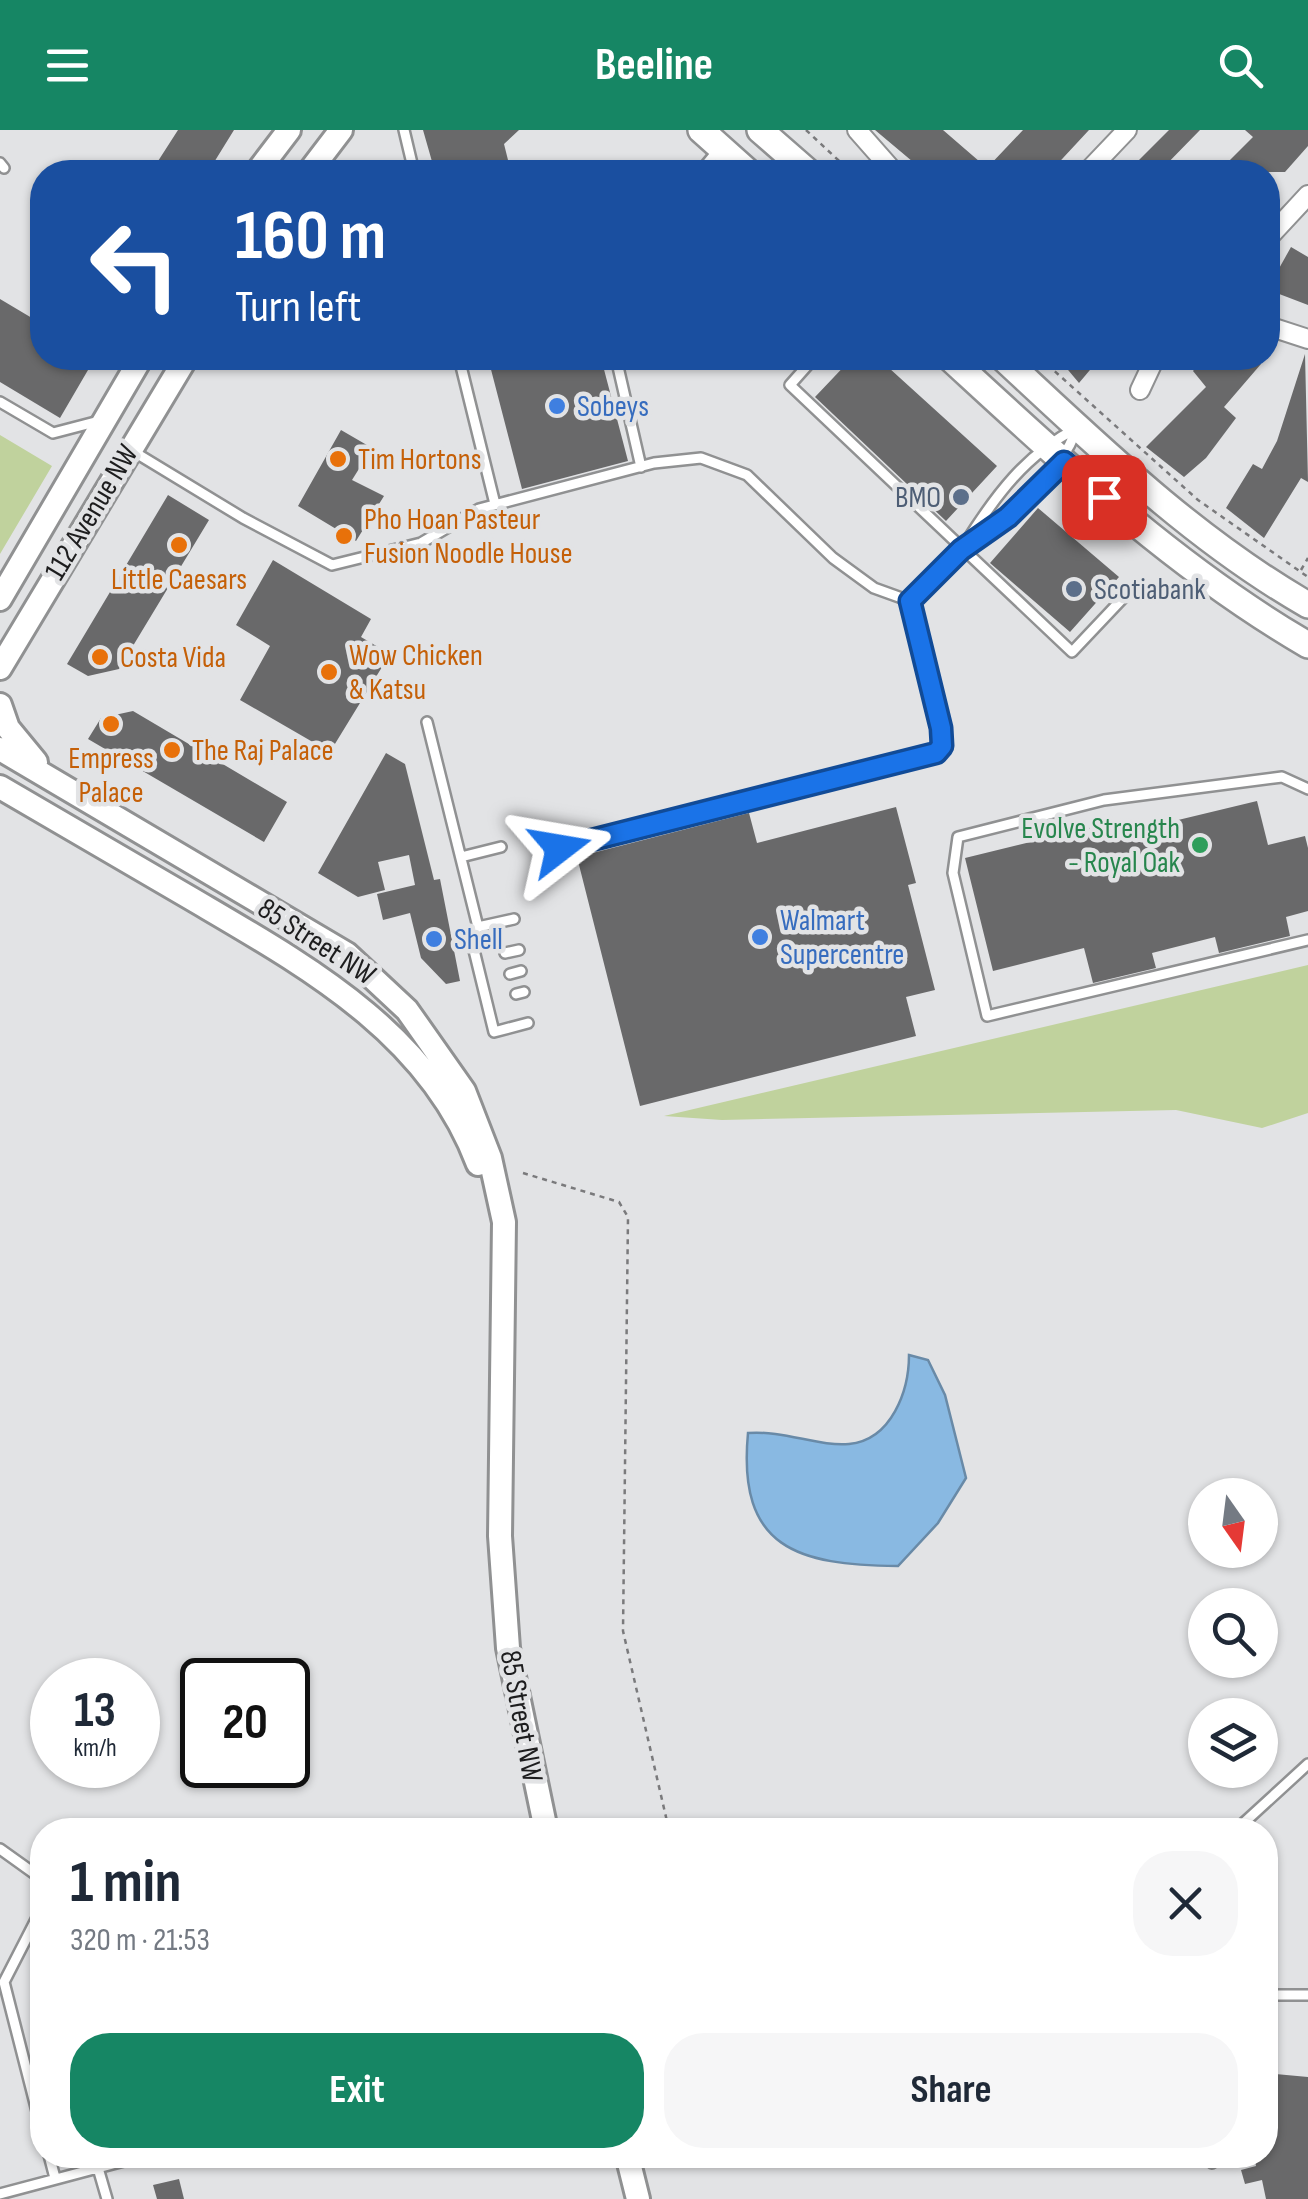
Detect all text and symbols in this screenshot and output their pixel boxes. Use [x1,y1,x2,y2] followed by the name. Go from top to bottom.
[40,38,95,93] icon: menu
[595,38,713,93] text: Beeline
[1213,38,1268,93] icon: search
[235,195,386,279] text: 160 m
[70,200,200,330] icon: left
[235,280,361,335] text: Turn left
[577,389,649,425] place label: Sobeys
[546,395,568,417] marker: Sobeys
[37,438,147,587] street label: 112 Avenue NW
[358,442,481,478] place label: Tim Hortons
[327,448,349,470] marker: Tim Hortons
[1062,455,1147,540] pin
[1077,470,1132,525] icon: arrive
[895,480,941,516] place label: BMO
[950,486,972,508] marker: BMO
[364,502,572,572] place label: Pho Hoan Pasteur Fusion Noodle House
[333,525,355,547] marker: Pho Hoan Pasteur Fusion Noodle House
[168,534,190,556] marker: Little Caesars
[111,562,247,598] place label: Little Caesars
[1094,572,1206,608] place label: Scotiabank
[1063,578,1085,600] marker: Scotiabank
[349,638,483,708] place label: Wow Chicken & Katsu
[120,640,226,676] place label: Costa Vida
[89,646,111,668] marker: Costa Vida
[318,661,340,683] marker: Wow Chicken & Katsu
[100,713,122,735] marker: Empress Palace
[192,733,334,769] place label: The Raj Palace
[161,739,183,761] marker: The Raj Palace
[68,741,154,811] place label: Empress Palace
[508,796,612,900] position arrow
[1021,811,1181,881] place label: Evolve Strength - Royal Oak
[1189,834,1211,856] marker: Evolve Strength - Royal Oak
[251,891,382,993] street label: 85 Street NW
[780,903,904,973] place label: Walmart Supercentre
[454,922,503,958] place label: Shell
[749,926,771,948] marker: Walmart Supercentre
[423,928,445,950] marker: Shell
[1188,1478,1278,1568] north arrow
[1188,1478,1278,1788] map controls
[1188,1588,1278,1678] button: search
[492,1648,550,1785] street label: 85 Street NW
[180,1658,310,1788] speed limit sign: 20
[74,1681,116,1741] text: 13
[1188,1698,1278,1788] button: layers
[73,1733,117,1764] text: km/h
[70,1847,182,1919] text: 1 min
[1133,1851,1238,1956] button: close
[70,1921,210,1960] text: 320 m · 21:53
[70,2033,644,2148] button: Exit
[664,2033,1238,2148] button: Share

